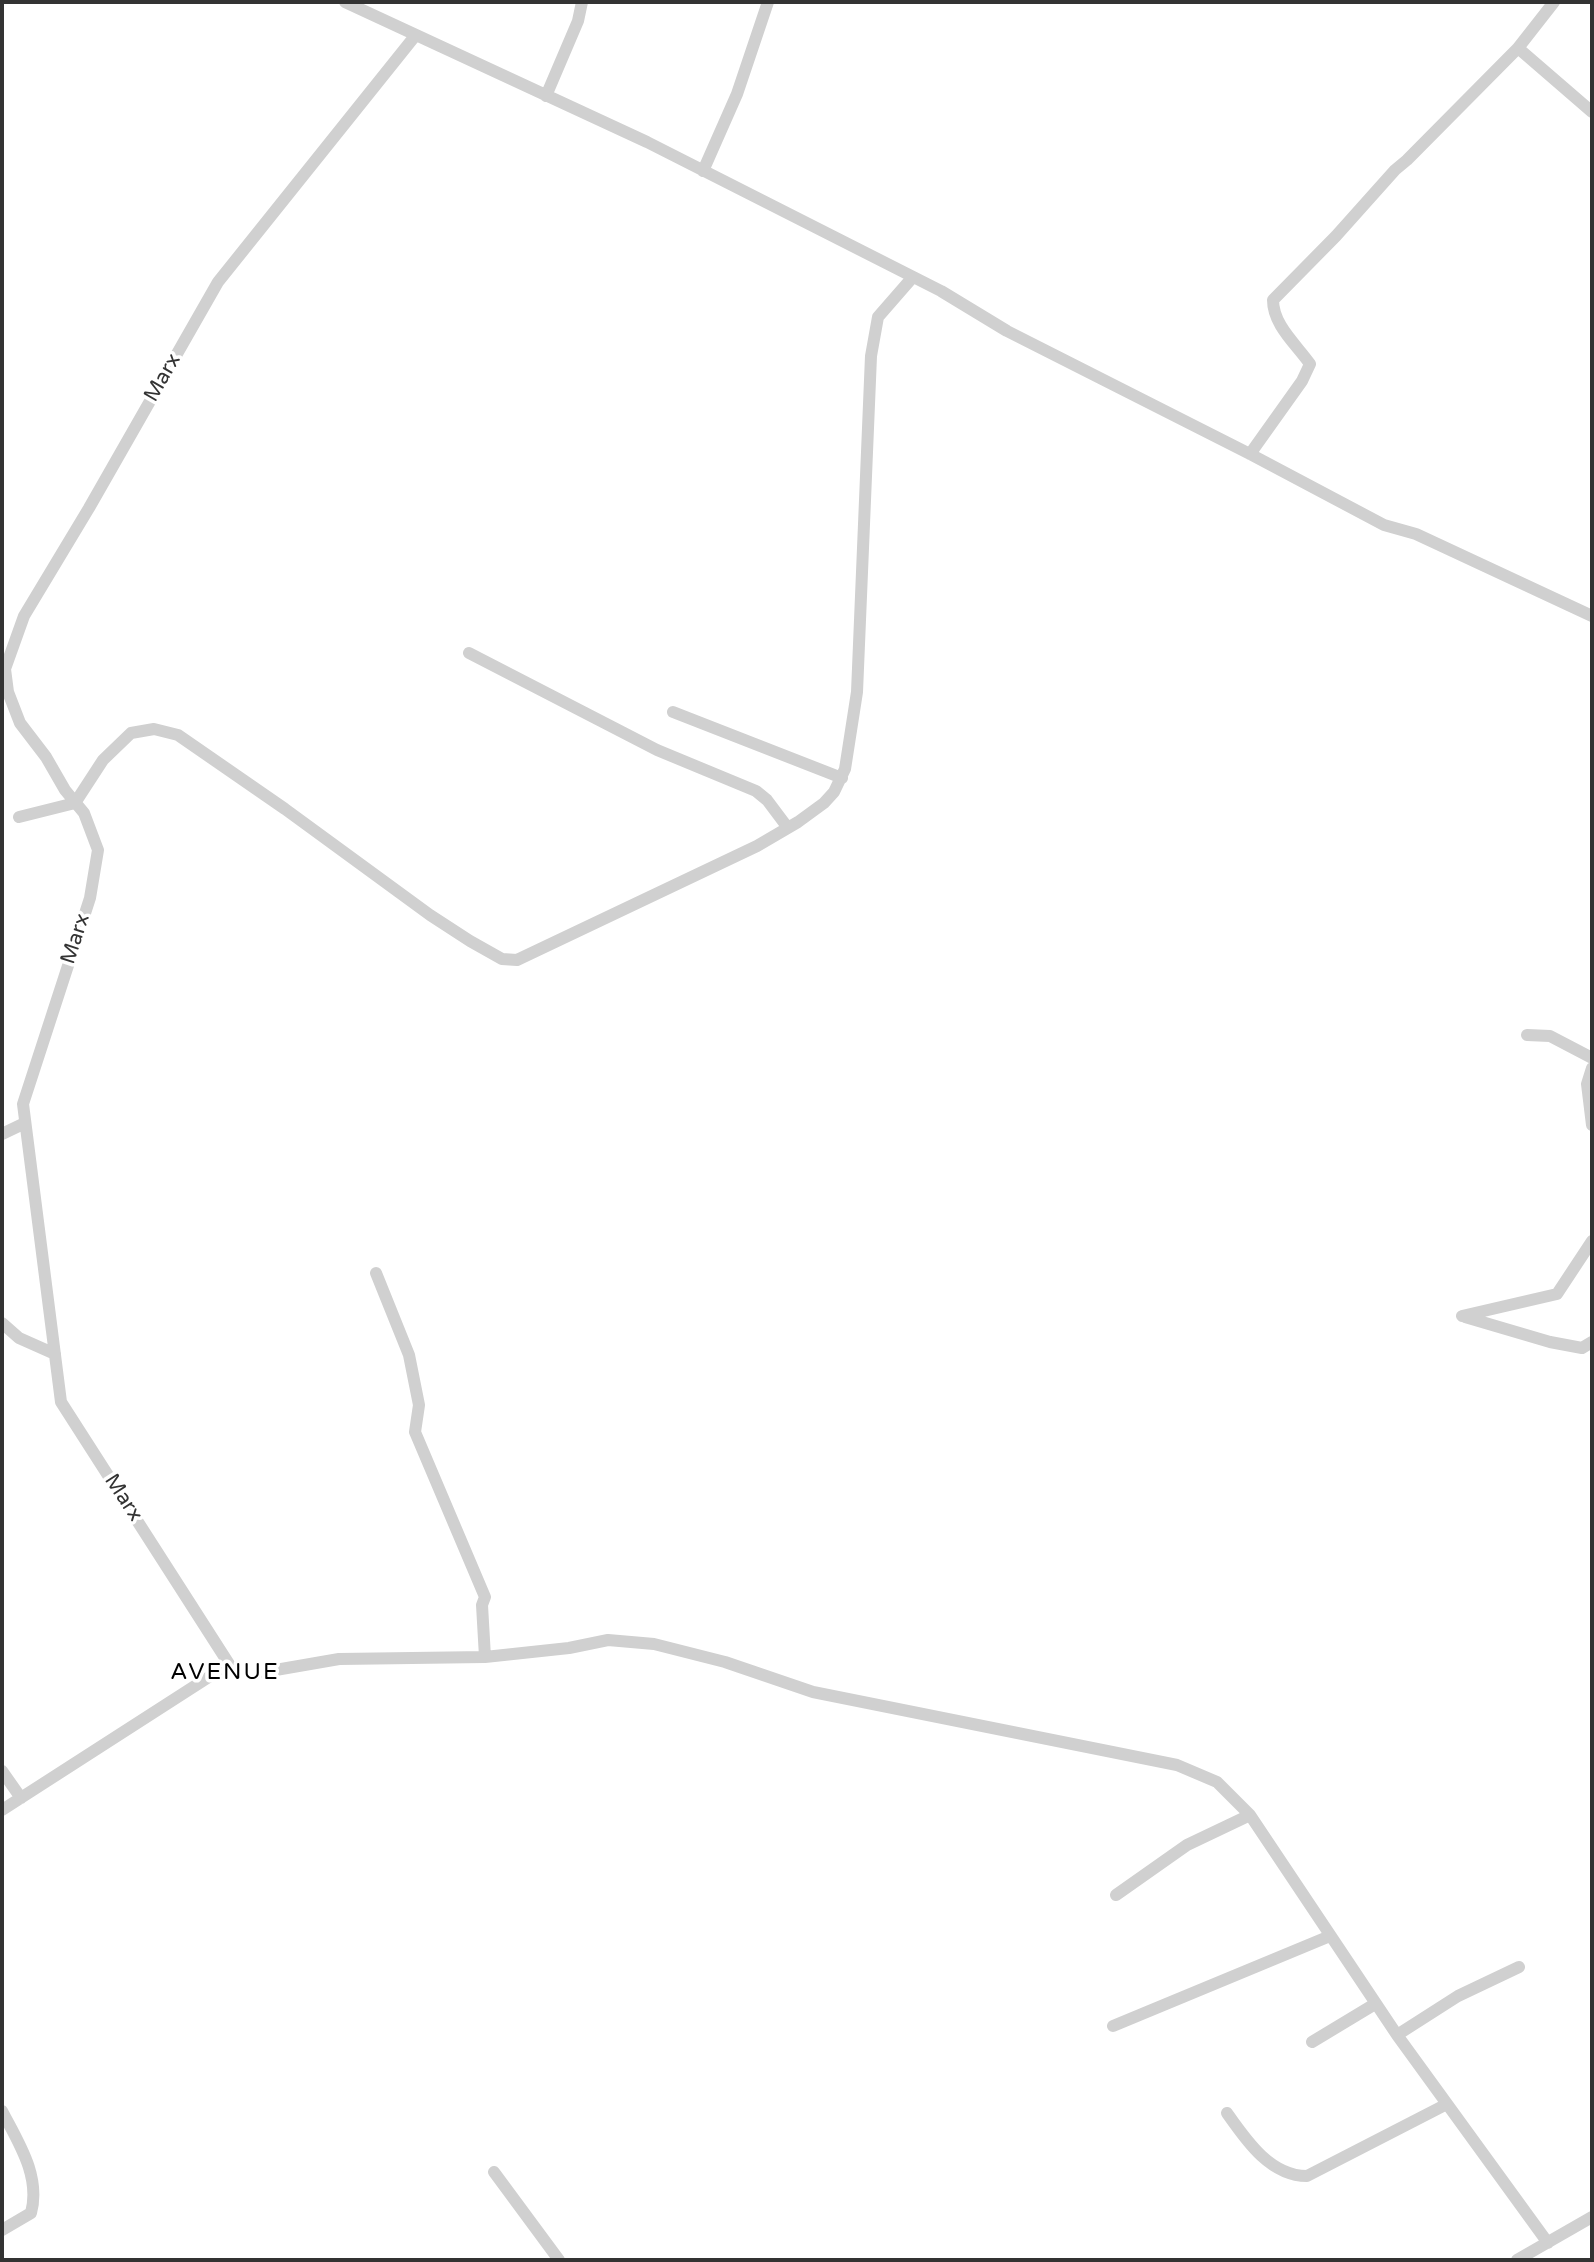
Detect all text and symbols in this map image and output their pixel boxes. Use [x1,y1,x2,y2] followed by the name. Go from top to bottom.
[139,349,187,407] street label: Marx
[56,911,96,967] street label: Marx
[98,1470,148,1526] street label: Marx
[171,1659,279,1687] district label: AVENUE

